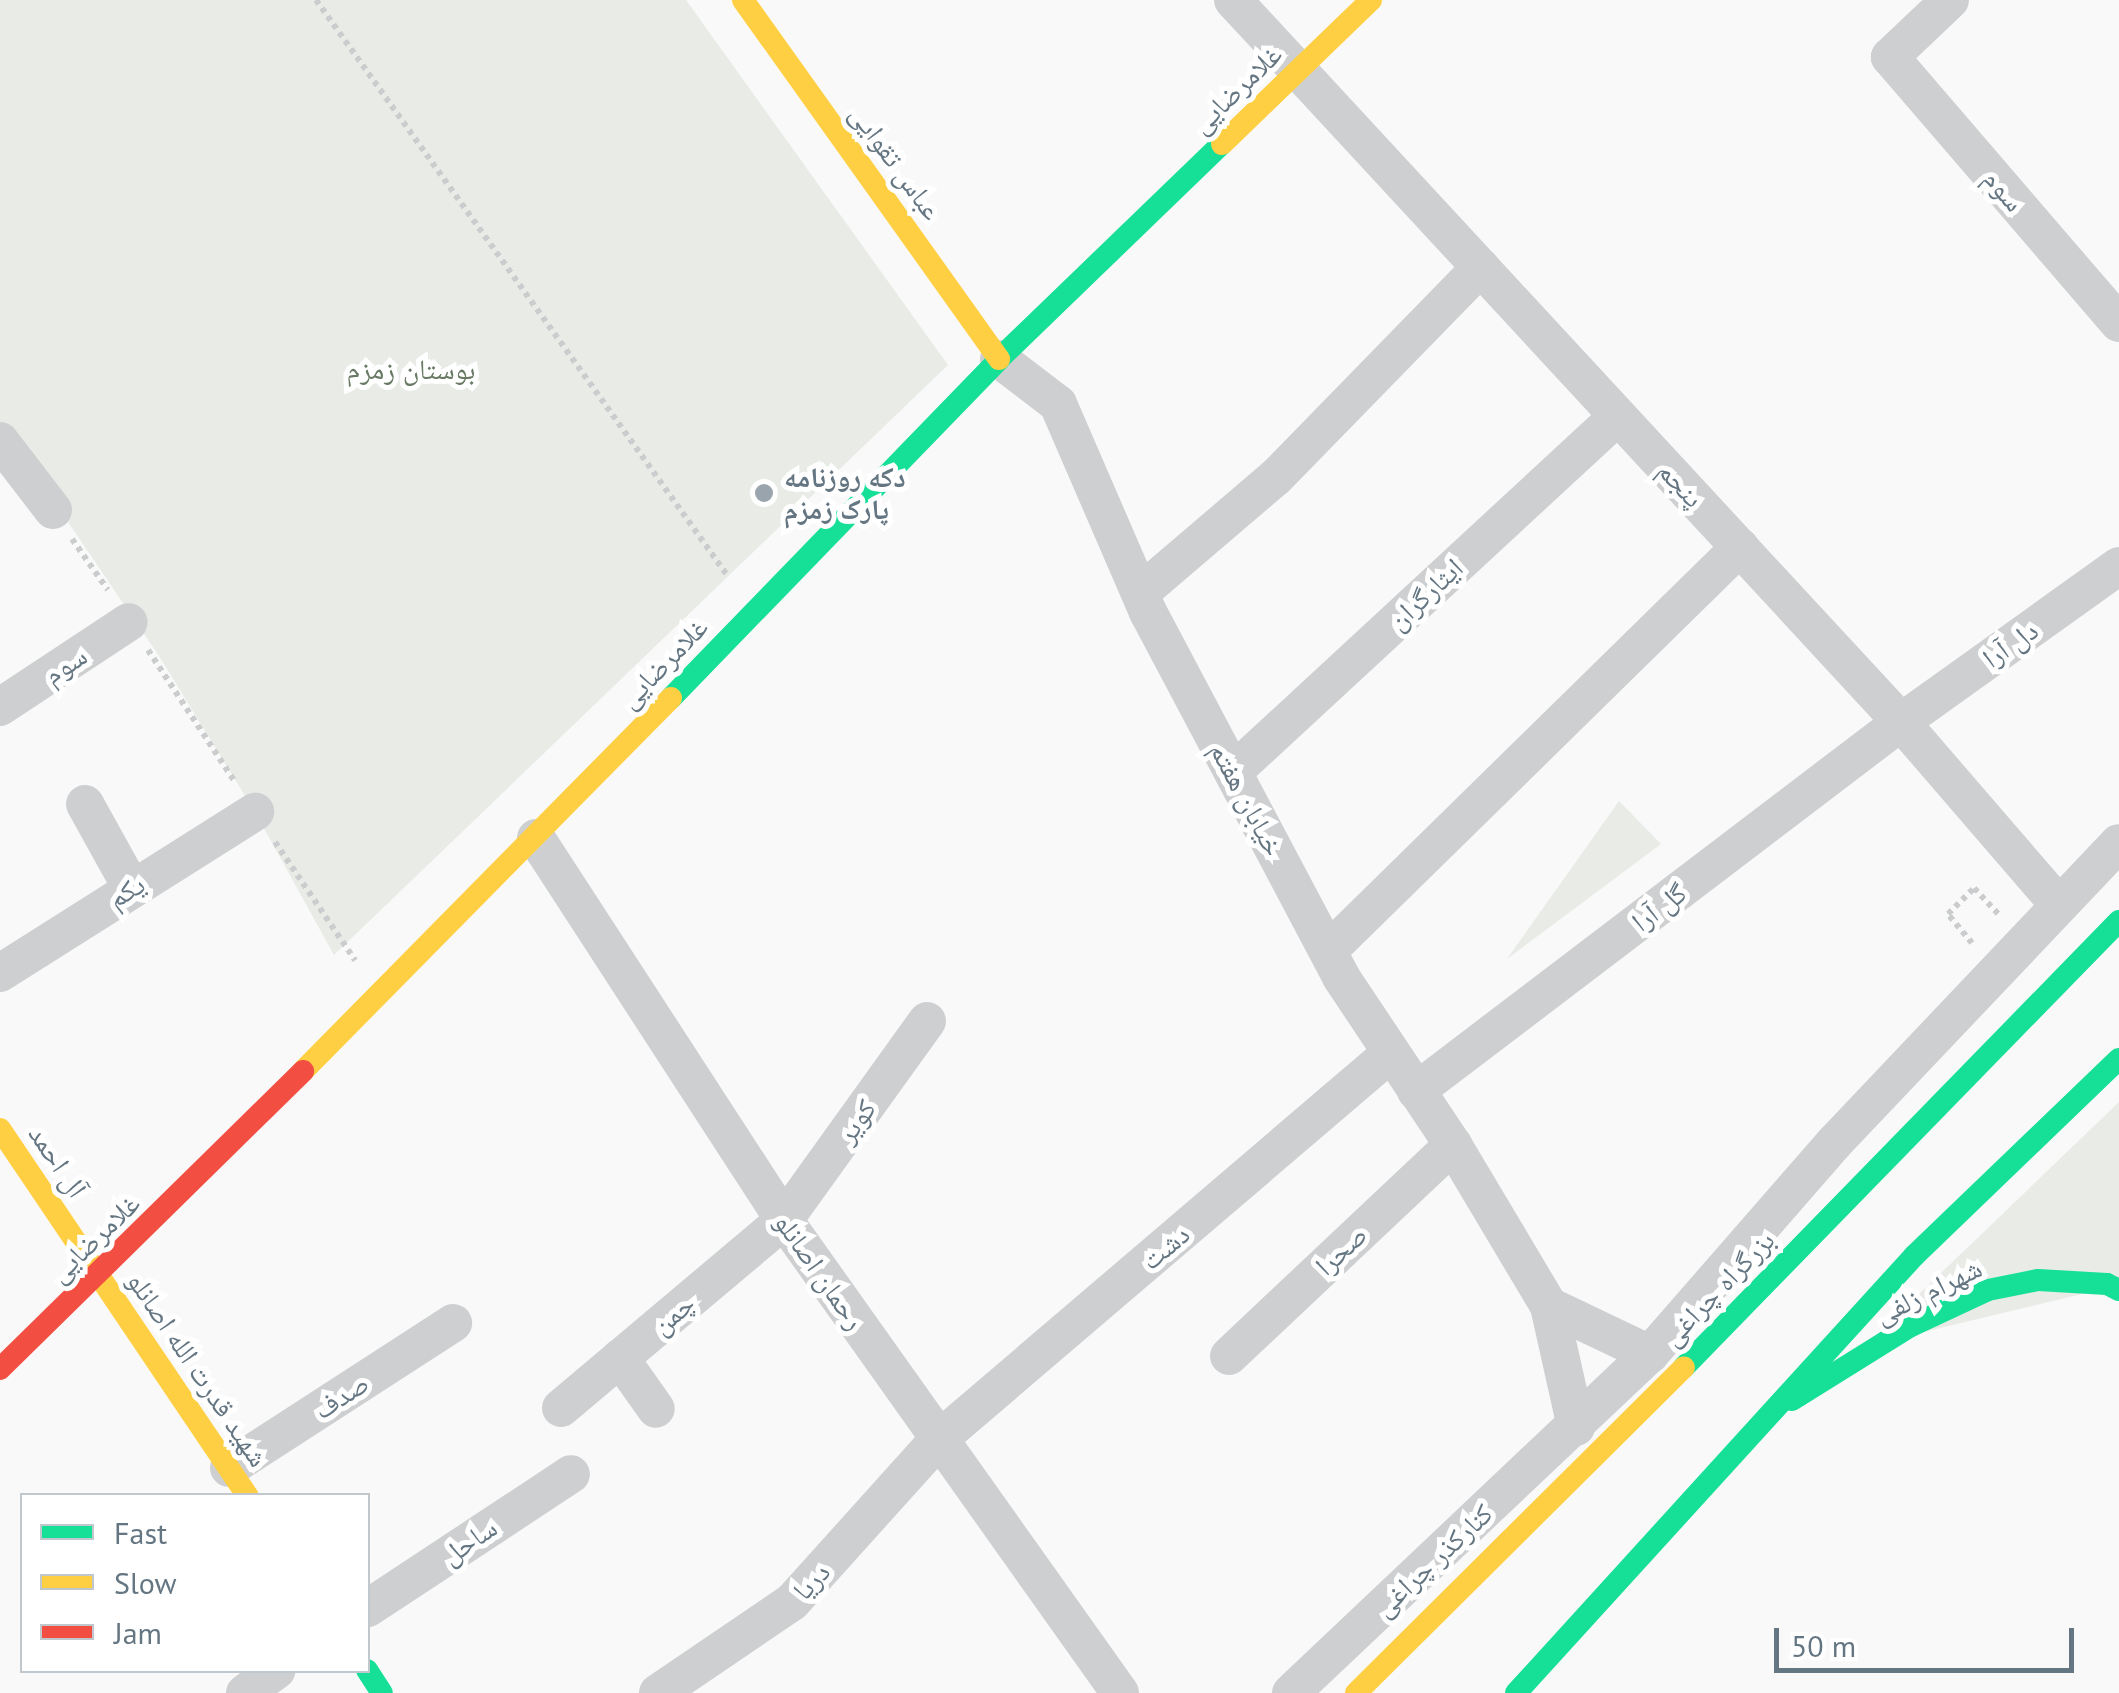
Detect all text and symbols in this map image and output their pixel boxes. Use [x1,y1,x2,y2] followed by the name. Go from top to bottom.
[1184,38,1288,140] street label: غلامرضایی
[843,98,949,226] street label: عباس تقوایی
[1976,162,2032,218] street label: سوم
[347,352,475,386] park label: بوستان زمزم
[1651,454,1711,514] street label: پنجم
[784,460,906,526] place label: دکه روزنامه پارک زمزم
[753,482,775,504] marker: دکه روزنامه پارک زمزم
[1381,551,1469,637] street label: ایثارگران
[612,611,714,715] street label: غلامرضایی
[1976,613,2044,675] street label: دل آرا
[37,638,93,692] street label: سوم
[1203,737,1291,861] street label: خیابان هفتم
[101,867,151,915] street label: یکم
[1625,876,1693,938] street label: گل آرا
[829,1093,883,1149] street label: کویر
[22,1118,94,1204] street label: آل احمد
[42,1187,146,1289] street label: غلامرضایی
[768,1206,872,1336] street label: رحمان اصانلو
[1134,1217,1196,1277] street label: دشت
[1308,1218,1374,1282] street label: صحرا
[1655,1223,1781,1353] street label: بزرگراه چراغی
[1869,1251,1987,1331] street label: شهرام زلفی
[120,1265,276,1473] street label: شهید قدرت الله اصانلو
[645,1286,701,1342] street label: چمن
[307,1366,375,1426] street label: صدف
[20,1493,370,1673] legend
[1367,1497,1499,1623] street label: کنارکذر چراغی
[435,1510,503,1572] street label: ساحل
[114,1513,167,1552] text: Fast
[785,1555,837,1607] street label: دریا
[114,1563,177,1602] text: Slow
[1779,1608,2079,1670] scale bar
[114,1613,162,1652] text: Jam
[1791,1626,1856,1665] text: 50 m

